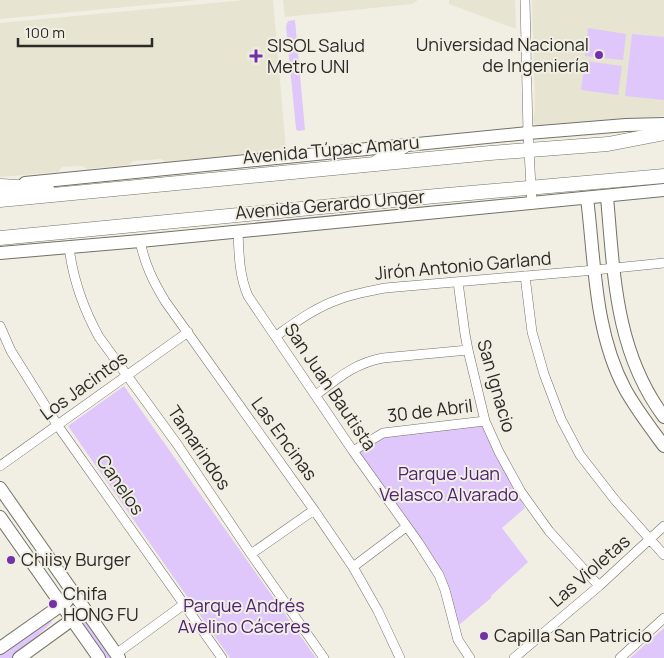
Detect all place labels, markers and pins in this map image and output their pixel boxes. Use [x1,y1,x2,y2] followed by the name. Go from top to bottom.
[416,32,589,77] place label: Universidad Nacional de Ingeniería
[267,33,365,78] place label: SISOL Salud Metro UNI
[249,49,263,63] marker: SISOL Salud Metro UNI
[593,49,605,61] marker: Universidad Nacional de Ingeniería
[21,547,131,571] place label: Chiisy Burger
[5,554,17,566] marker: Chiisy Burger
[63,581,139,626] place label: Chifa HONG FU
[47,598,59,610] marker: Chifa HONG FU
[494,623,652,647] place label: Capilla San Patricio
[478,630,490,642] marker: Capilla San Patricio

